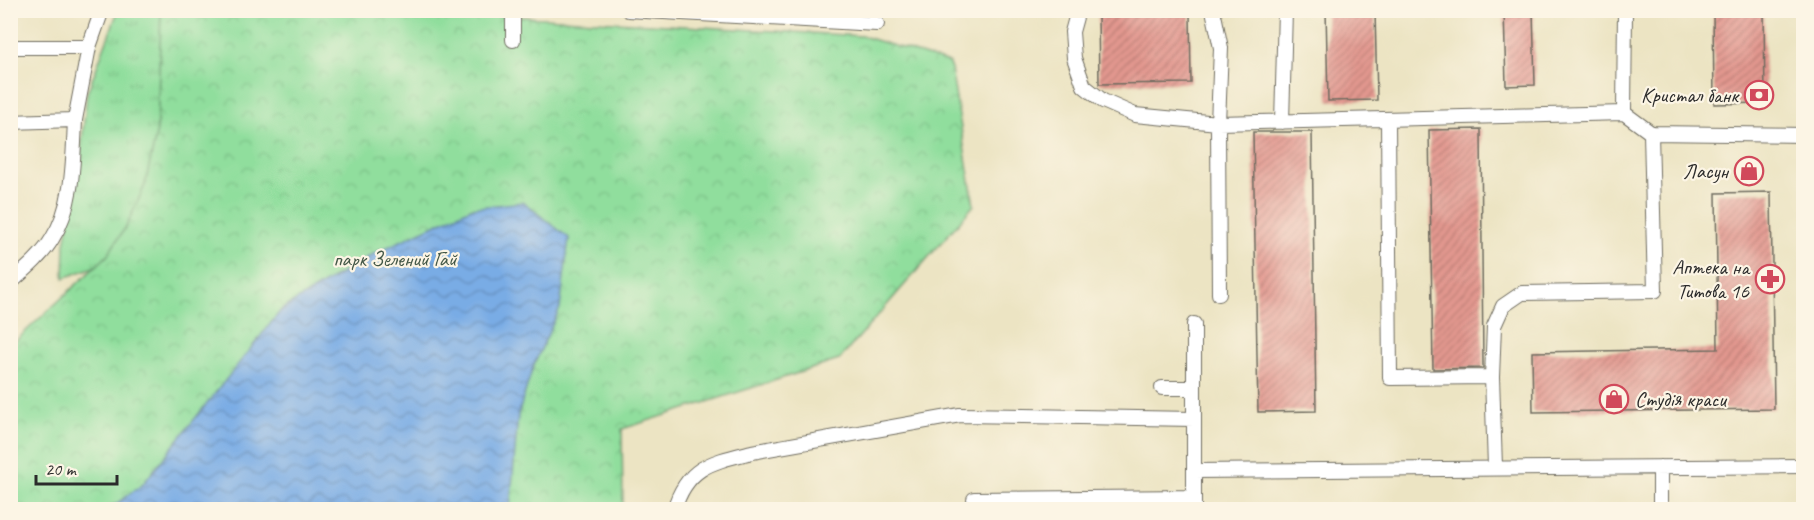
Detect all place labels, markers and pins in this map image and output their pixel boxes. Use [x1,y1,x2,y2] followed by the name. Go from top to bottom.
[1743,79,1775,111] bank icon: Кристал банк
[1641,82,1740,108] place label: Кристал банк
[1733,155,1765,187] shop icon: Ласун
[1683,158,1730,184] place label: Ласун
[1672,254,1751,304] place label: Аптека на Титова 16
[1754,263,1786,295] pharmacy icon: Аптека на Титова 16
[1598,383,1630,415] shop icon: Студія краси
[1635,386,1728,412] place label: Студія краси

